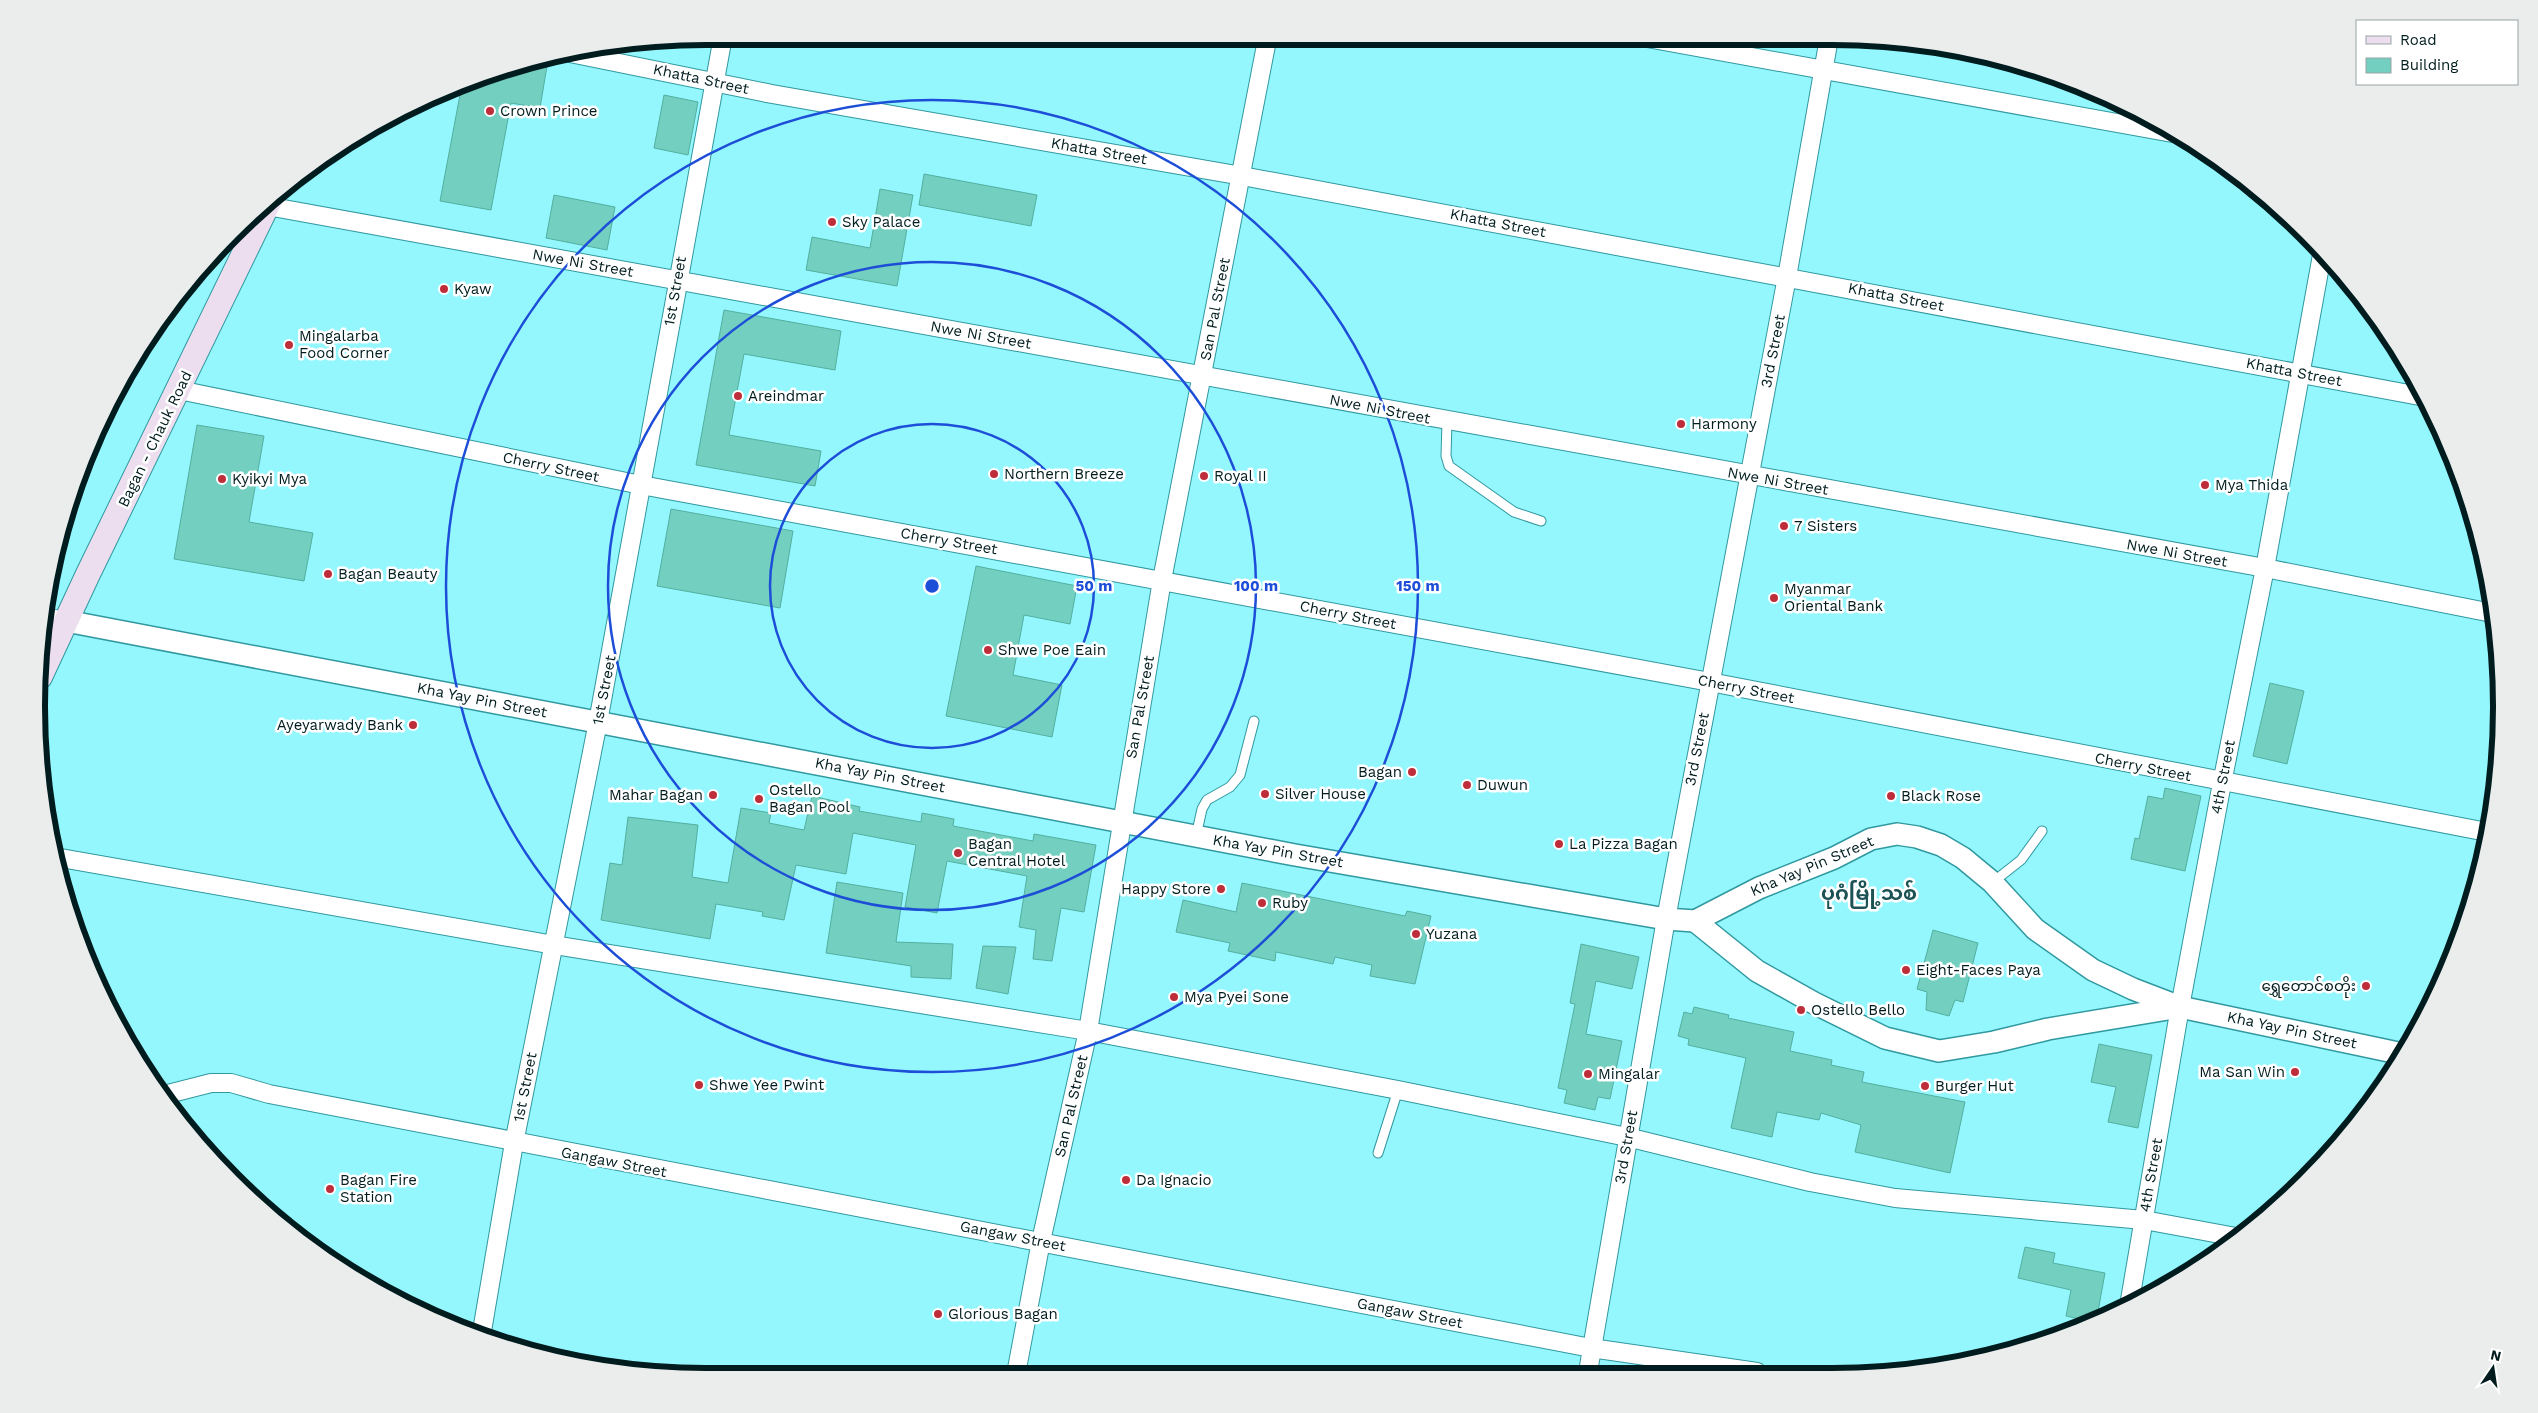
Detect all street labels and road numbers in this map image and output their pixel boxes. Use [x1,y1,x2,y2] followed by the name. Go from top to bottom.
[652,60,751,98] street label: Khatta Street
[1050,134,1149,168] street label: Khatta Street
[1449,205,1548,241] street label: Khatta Street
[531,245,636,281] street label: Nwe Ni Street
[660,254,690,327] street label: 1st Street
[1196,255,1234,362] street label: San Pal Street
[1847,279,1946,315] street label: Khatta Street
[1757,312,1789,389] street label: 3rd Street
[929,317,1034,353] street label: Nwe Ni Street
[2245,354,2344,390] street label: Khatta Street
[114,368,196,510] street label: Bagan - Chauk Road
[1328,390,1433,428] street label: Nwe Ni Street
[501,448,602,486] street label: Cherry Street
[1726,463,1831,499] street label: Nwe Ni Street
[899,524,1000,559] street label: Cherry Street
[2125,535,2230,571] street label: Nwe Ni Street
[1298,597,1399,633] street label: Cherry Street
[588,653,620,726] street label: 1st Street
[1122,653,1158,760] street label: San Pal Street
[1696,671,1797,707] street label: Cherry Street
[415,679,549,722] street label: Kha Yay Pin Street
[1681,710,1713,787] street label: 3rd Street
[2207,738,2239,816] street label: 4th Street
[2093,749,2194,785] street label: Cherry Street
[813,754,947,797] street label: Kha Yay Pin Street
[1211,831,1345,871] street label: Kha Yay Pin Street
[1748,832,1877,900] street label: Kha Yay Pin Street
[2225,1007,2359,1053] street label: Kha Yay Pin Street
[509,1050,541,1123] street label: 1st Street
[1050,1052,1092,1159] street label: San Pal Street
[1611,1108,1641,1185] street label: 3rd Street
[2136,1136,2166,1214] street label: 4th Street
[560,1143,669,1181] street label: Gangaw Street
[959,1217,1068,1255] street label: Gangaw Street
[1356,1294,1465,1332] street label: Gangaw Street

